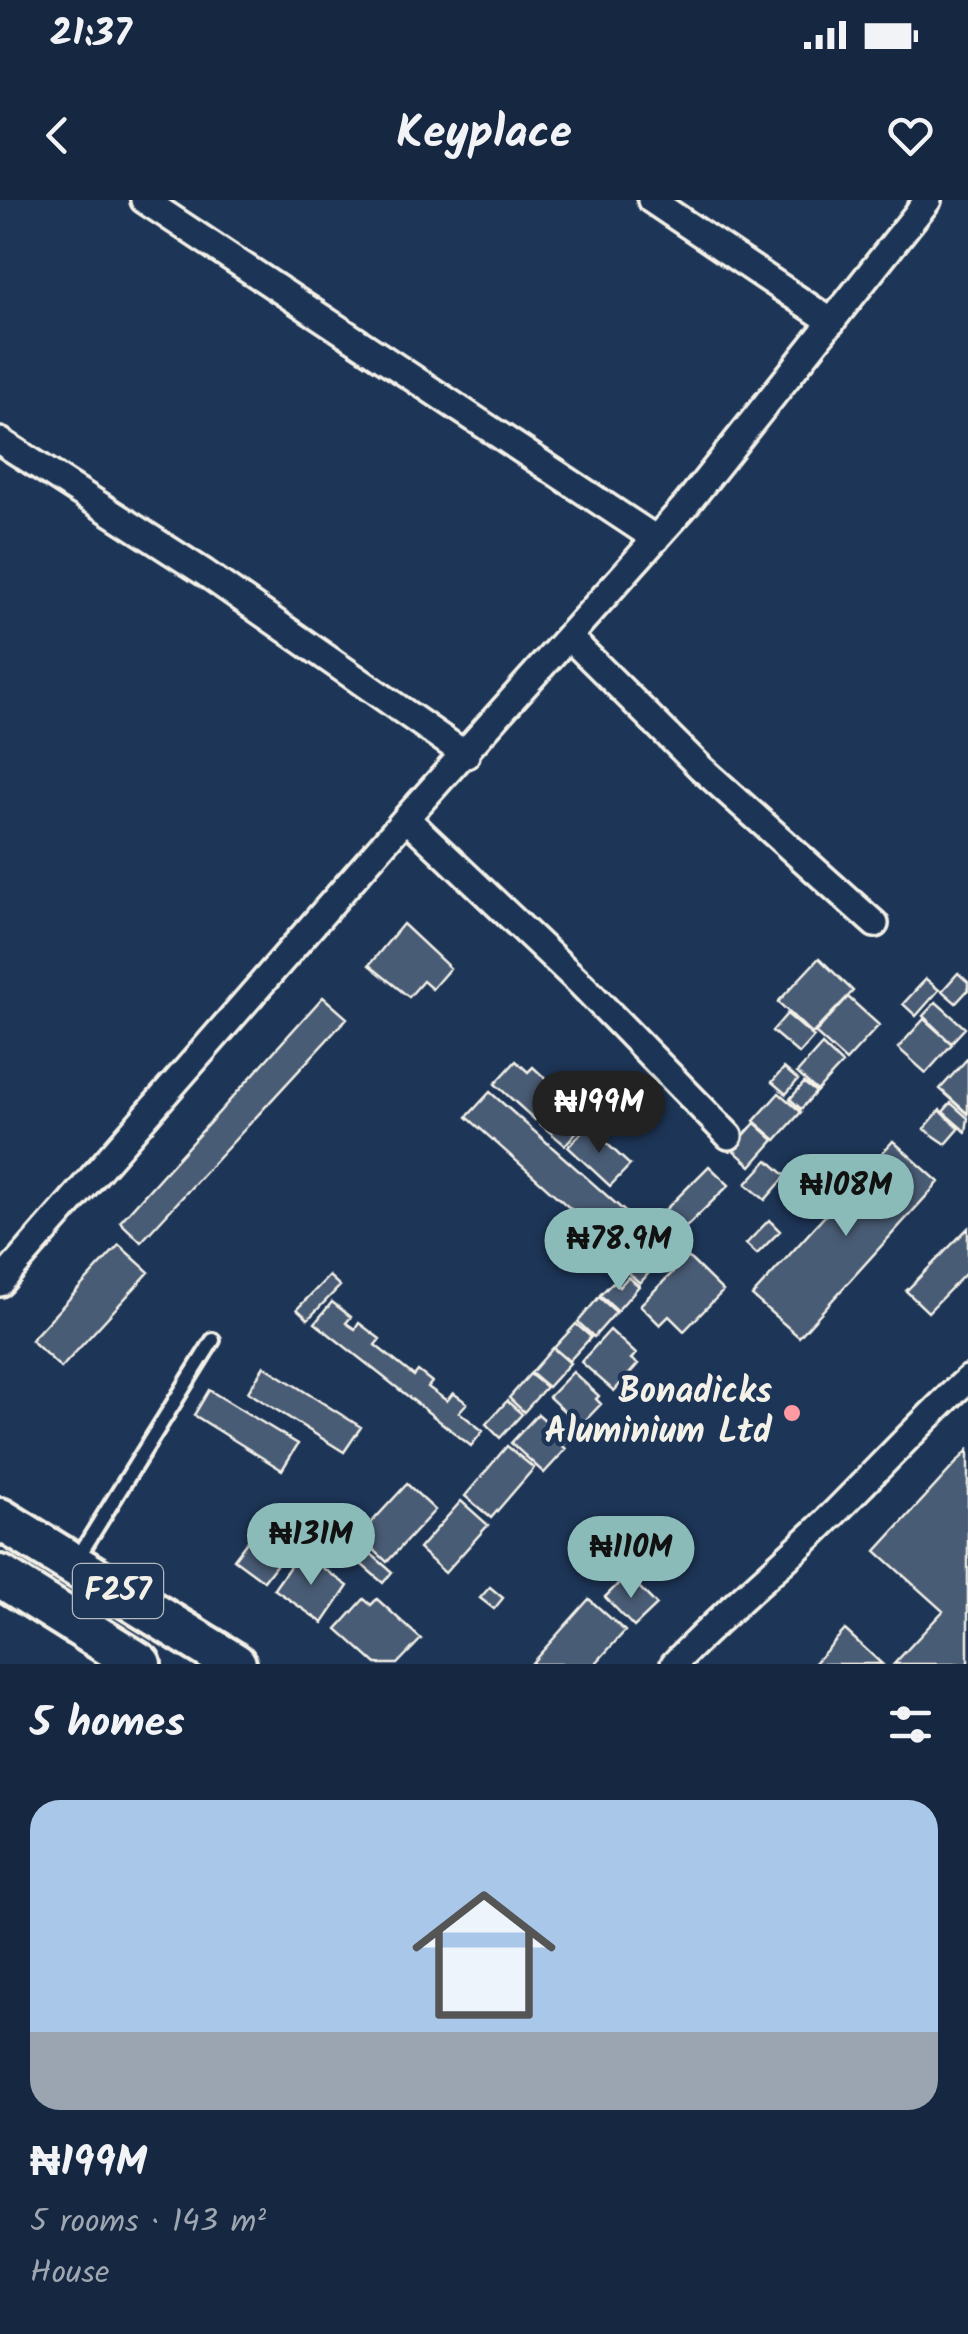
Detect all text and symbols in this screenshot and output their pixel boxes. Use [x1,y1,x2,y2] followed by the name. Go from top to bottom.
[50,5,132,65] text: 21:37
[396,99,572,171] text: Keyplace
[30,108,85,163] icon: back
[883,108,938,163] icon: heart
[529,1071,669,1156] pin: ₦199M
[554,1078,644,1129] text: ₦199M
[776,1154,916,1239] pin: ₦108M
[800,1161,892,1212] text: ₦108M
[538,1208,700,1293] pin: ₦78.9M
[566,1215,672,1266] text: ₦78.9M
[544,1365,773,1461] place label: Bonadicks Aluminium Ltd
[781,1402,803,1424] marker: Bonadicks Aluminium Ltd
[241,1503,381,1588] pin: ₦131M
[269,1510,353,1561] text: ₦131M
[561,1516,701,1601] pin: ₦110M
[589,1523,673,1574] text: ₦110M
[73,1564,163,1618] road number: F257
[30,1691,185,1758] text: 5 homes
[883,1697,938,1752] icon: filters
[394,1865,574,2045] icon: home
[30,2130,147,2197] text: ₦199M
[30,2197,266,2248] text: 5 rooms · 143 m²
[30,2248,109,2299] text: House

